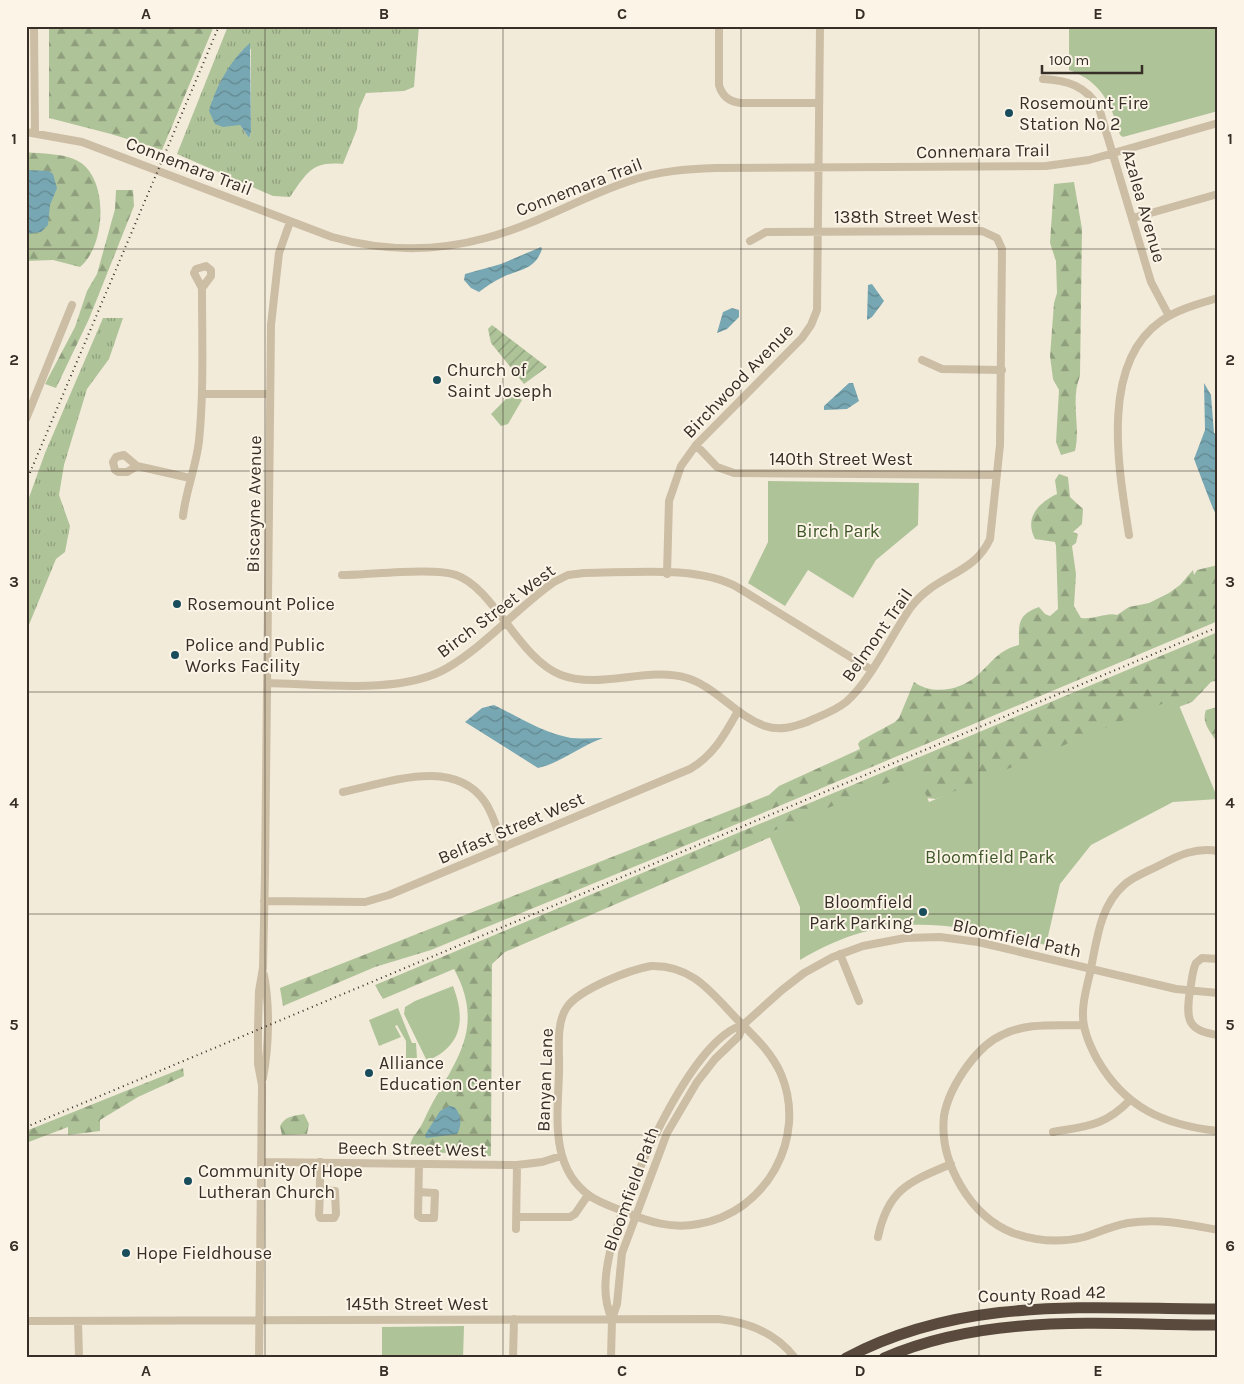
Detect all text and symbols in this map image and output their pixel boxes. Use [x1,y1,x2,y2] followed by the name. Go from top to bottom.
[141,4,151,23] text: A
[379,4,389,23] text: B
[617,4,627,23] text: C
[855,4,866,23] text: D
[1093,4,1103,23] text: E
[1042,42,1142,74] scale bar
[1049,51,1089,69] text: 100 m
[1019,92,1149,135] place label: Rosemount Fire Station No 2
[1003,107,1015,119] marker: Rosemount Fire Station No 2
[11,129,17,148] text: 1
[1227,129,1233,148] text: 1
[123,132,255,200] street label: Connemara Trail
[916,139,1050,163] street label: Connemara Trail
[1117,147,1171,265] street label: Azalea Avenue
[513,153,645,221] street label: Connemara Trail
[834,206,978,228] street label: 138th Street West
[678,319,798,443] street label: Birchwood Avenue
[9,350,19,369] text: 2
[1225,350,1235,369] text: 2
[447,359,552,402] place label: Church of Saint Joseph
[431,374,443,386] marker: Church of Saint Joseph
[242,435,266,573] street label: Biscayne Avenue
[769,448,913,470] street label: 140th Street West
[796,520,880,542] park label: Birch Park
[433,559,560,663] street label: Birch Street West
[9,572,19,591] text: 3
[1225,572,1235,591] text: 3
[837,584,917,686] street label: Belmont Trail
[187,593,335,615] place label: Rosemount Police
[171,598,183,610] marker: Rosemount Police
[185,634,325,677] place label: Police and Public Works Facility
[169,649,181,661] marker: Police and Public Works Facility
[435,787,588,869] street label: Belfast Street West
[9,793,19,812] text: 4
[1225,793,1235,812] text: 4
[925,846,1055,868] park label: Bloomfield Park
[809,891,913,934] place label: Bloomfield Park Parking
[917,906,929,918] marker: Bloomfield Park Parking
[951,914,1083,962] street label: Bloomfield Path
[9,1015,19,1034] text: 5
[1225,1015,1235,1034] text: 5
[532,1028,558,1132] street label: Banyan Lane
[379,1052,521,1095] place label: Alliance Education Center
[363,1067,375,1079] marker: Alliance Education Center
[598,1124,664,1254] street label: Bloomfield Path
[337,1137,487,1161] street label: Beech Street West
[198,1160,363,1203] place label: Community Of Hope Lutheran Church
[182,1175,194,1187] marker: Community Of Hope Lutheran Church
[9,1236,19,1255] text: 6
[1225,1236,1235,1255] text: 6
[136,1242,272,1264] place label: Hope Fieldhouse
[120,1247,132,1259] marker: Hope Fieldhouse
[978,1281,1106,1307] street label: County Road 42
[346,1293,489,1315] street label: 145th Street West
[141,1361,151,1380] text: A
[379,1361,389,1380] text: B
[617,1361,627,1380] text: C
[855,1361,866,1380] text: D
[1093,1361,1103,1380] text: E

